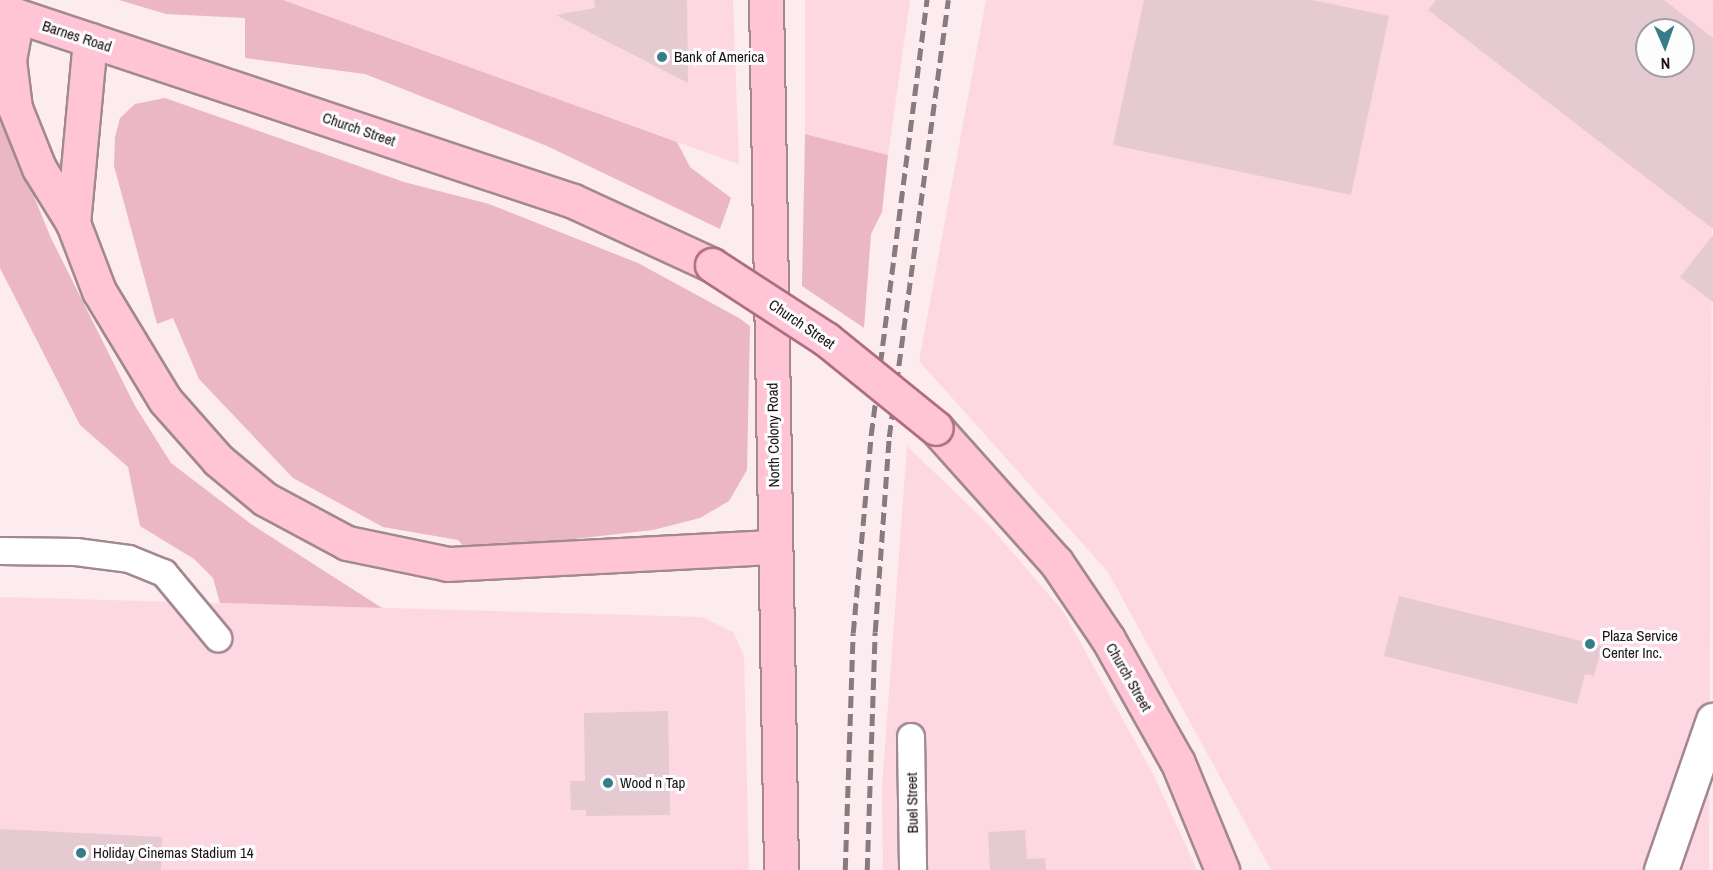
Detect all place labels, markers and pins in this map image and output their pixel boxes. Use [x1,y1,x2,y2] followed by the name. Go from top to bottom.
[674,48,765,66] place label: Bank of America
[655,50,669,64] marker: Bank of America
[1602,626,1678,661] place label: Plaza Service Center Inc.
[1583,637,1597,651] marker: Plaza Service Center Inc.
[620,774,686,792] place label: Wood n Tap
[601,776,615,790] marker: Wood n Tap
[93,844,254,862] place label: Holiday Cinemas Stadium 14
[74,846,88,860] marker: Holiday Cinemas Stadium 14

